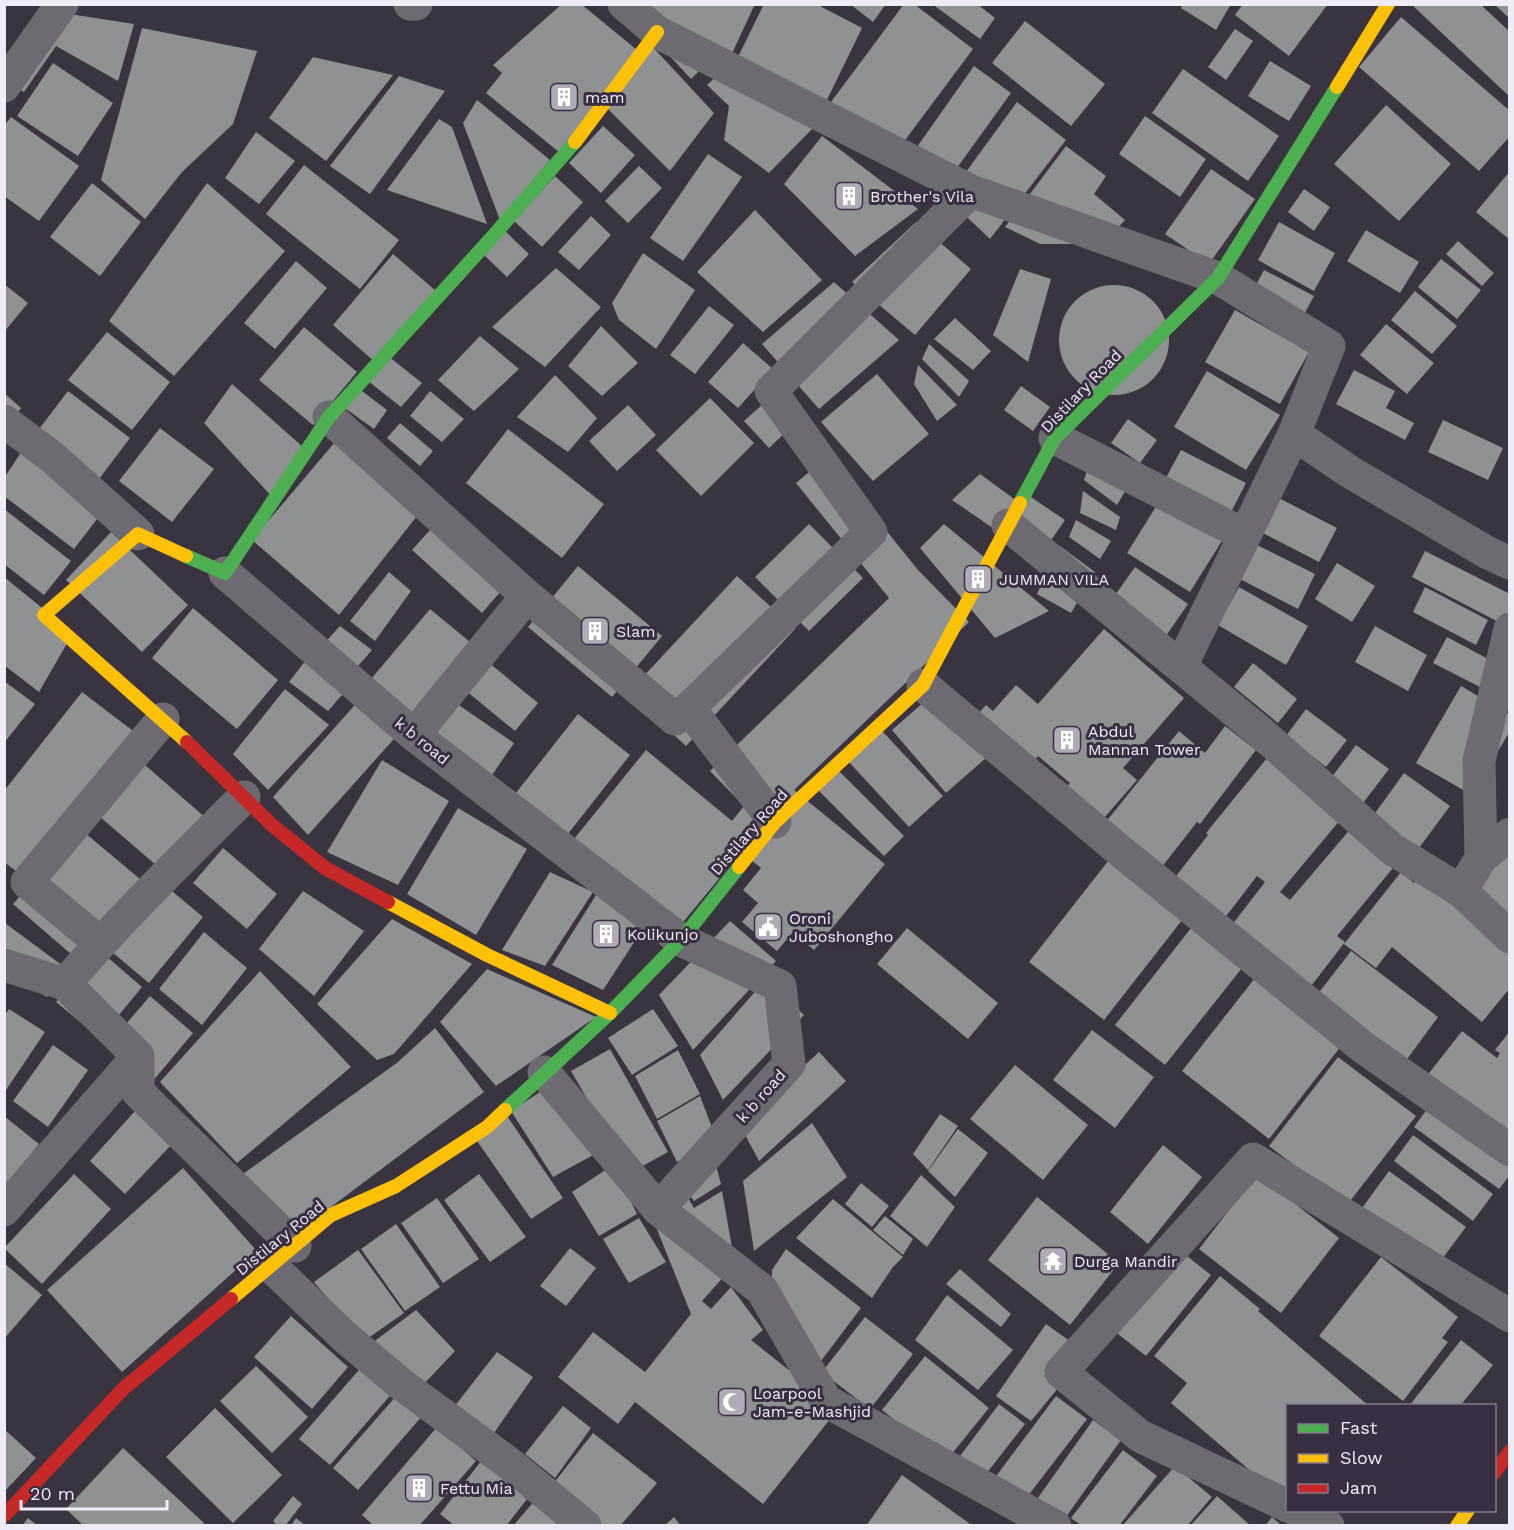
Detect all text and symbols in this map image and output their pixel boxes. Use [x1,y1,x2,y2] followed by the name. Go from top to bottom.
[548,81,580,113] building icon: mam
[585,88,625,107] place label: mam
[833,180,865,212] building icon: Brother's Vila
[870,187,974,206] place label: Brother's Vila
[1037,346,1125,436] street label: Distilary Road
[962,563,994,595] building icon: JUMMAN VILA
[999,570,1110,589] place label: JUMMAN VILA
[579,615,611,647] building icon: Slam
[616,622,655,641] place label: Slam
[391,713,453,769] street label: k b road
[1088,722,1201,759] place label: Abdul Mannan Tower
[1051,724,1083,756] building icon: Abdul Mannan Tower
[706,785,792,879] street label: Distilary Road
[789,909,893,946] place label: Oroni Juboshongho
[752,911,784,943] public building icon: Oroni Juboshongho
[590,918,622,950] building icon: Kolikunjo
[627,925,698,944] place label: Kolikunjo
[732,1066,790,1126] street label: k b road
[232,1197,328,1279] street label: Distilary Road
[1037,1245,1069,1277] temple icon: Durga Mandir
[1074,1252,1178,1271] place label: Durga Mandir
[753,1384,871,1421] place label: Loarpool Jam-e-Mashjid
[716,1386,748,1418] mosque icon: Loarpool Jam-e-Mashjid
[1286,1404,1496,1512] legend
[1340,1417,1378,1438] text: Fast
[1340,1447,1383,1468] text: Slow
[403,1472,435,1504] building icon: Fettu Mia
[21,1473,166,1511] scale bar
[1340,1477,1377,1498] text: Jam
[440,1479,513,1498] place label: Fettu Mia
[30,1483,75,1504] text: 20 m

